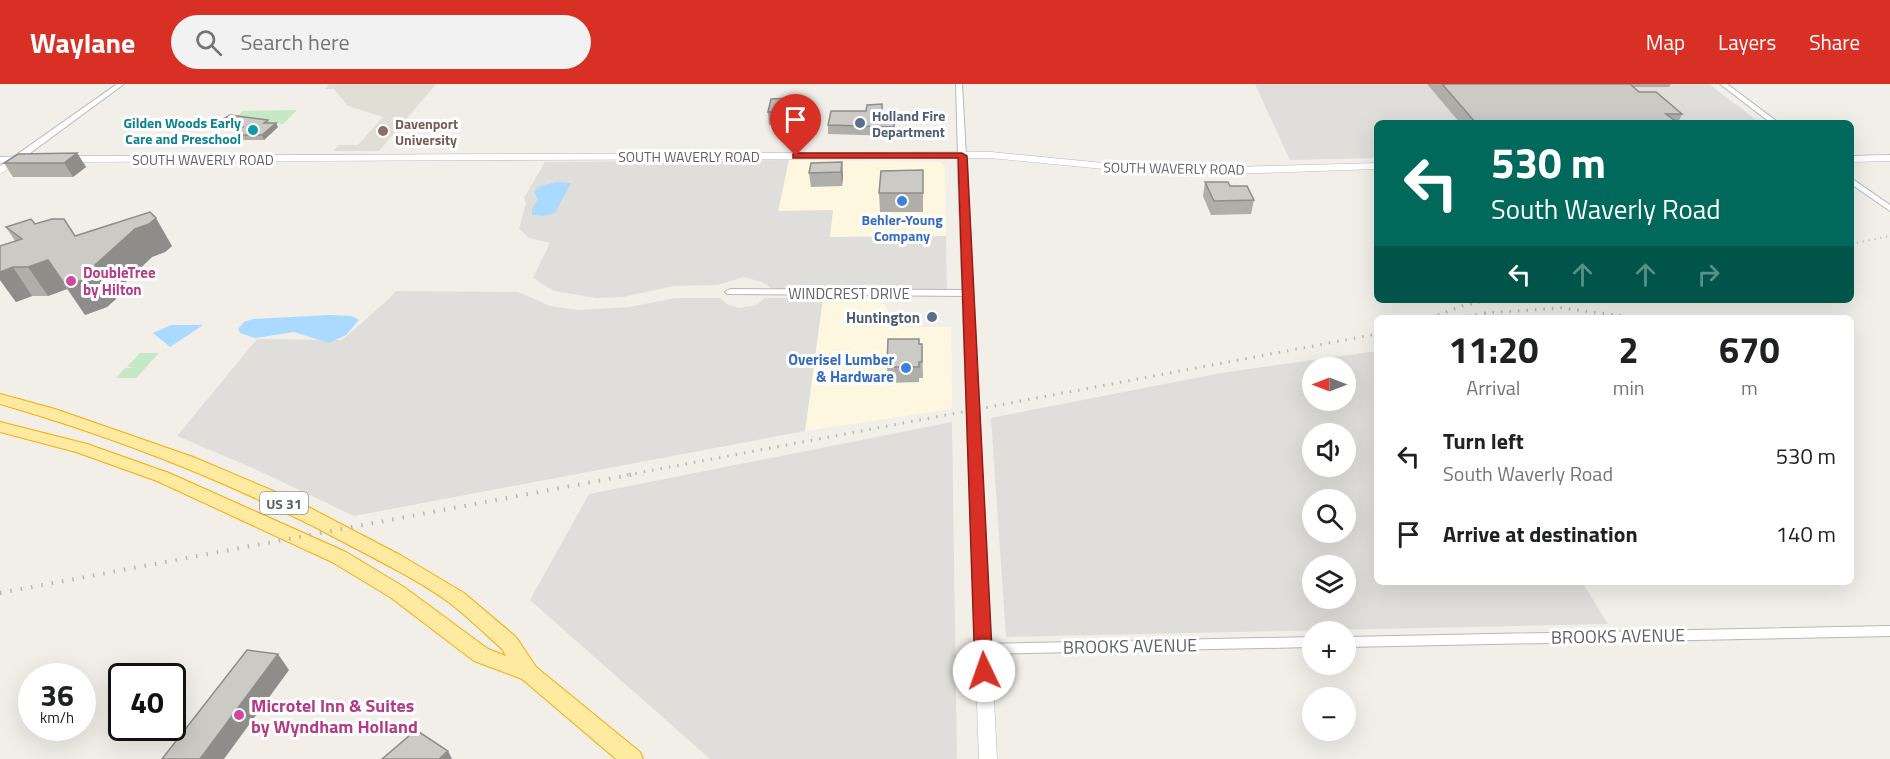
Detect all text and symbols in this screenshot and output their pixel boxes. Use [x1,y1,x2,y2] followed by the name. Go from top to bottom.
[171,15,591,69] search box
[30,21,135,64] text: Waylane
[240,25,350,59] text: Search here
[192,26,225,59] icon: search
[1646,26,1685,58] text: Map
[1718,26,1776,58] text: Layers
[1809,26,1860,58] text: Share
[770,94,821,156] pin
[779,103,812,136] icon: arrive
[872,105,945,142] place label: Holland Fire Department
[123,112,241,149] place label: Gilden Woods Early Care and Preschool
[395,113,458,150] place label: Davenport University
[853,116,867,130] marker: Holland Fire Department
[246,123,260,137] marker: Gilden Woods Early Care and Preschool
[376,124,390,138] marker: Davenport University
[1491,130,1606,194] text: 530 m
[1392,144,1470,222] icon: left
[618,146,760,167] street label: SOUTH WAVERLY ROAD
[132,149,274,170] street label: SOUTH WAVERLY ROAD
[1103,156,1245,180] street label: SOUTH WAVERLY ROAD
[1491,188,1720,229] text: South Waverly Road
[895,194,909,208] marker: Behler-Young Company
[861,209,943,246] place label: Behler-Young Company
[1503,258,1536,291] icon: left
[1566,258,1599,291] icon: ahead
[1629,258,1662,291] icon: ahead
[1692,258,1725,291] icon: right
[83,261,156,301] place label: DoubleTree by Hilton
[64,274,78,288] marker: DoubleTree by Hilton
[788,282,910,305] street label: WINDCREST DRIVE
[846,306,920,329] place label: Huntington
[925,310,939,324] marker: Huntington
[1448,322,1538,377] text: 11:20
[1619,322,1639,377] text: 2
[1719,322,1780,377] text: 670
[788,348,894,388] place label: Overisel Lumber & Hardware
[1302,357,1356,411] north arrow
[1302,357,1356,741] map controls
[899,361,913,375] marker: Overisel Lumber & Hardware
[1466,372,1521,403] text: Arrival
[1613,372,1645,403] text: min
[1741,372,1758,403] text: m
[1302,423,1356,477] button: sound
[1443,424,1524,458] text: Turn left
[1776,439,1836,473] text: 530 m
[1392,440,1425,473] icon: left
[1443,458,1613,489] text: South Waverly Road
[1302,489,1356,543] button: search
[260,492,308,514] road number: US 31
[1443,517,1638,551] text: Arrive at destination
[1776,517,1836,551] text: 140 m
[1392,518,1425,551] icon: arrive
[1302,555,1356,609] button: layers
[1302,621,1356,675] button: +
[1551,621,1685,651] street label: BROOKS AVENUE
[1063,631,1197,661] street label: BROOKS AVENUE
[952,639,1016,703] position arrow
[108,663,186,741] speed limit sign: 40
[40,672,74,718] text: 36
[1302,687,1356,741] button: −
[251,692,418,740] place label: Microtel Inn & Suites by Wyndham Holland
[40,706,74,729] text: km/h
[232,708,246,722] marker: Microtel Inn & Suites by Wyndham Holland

